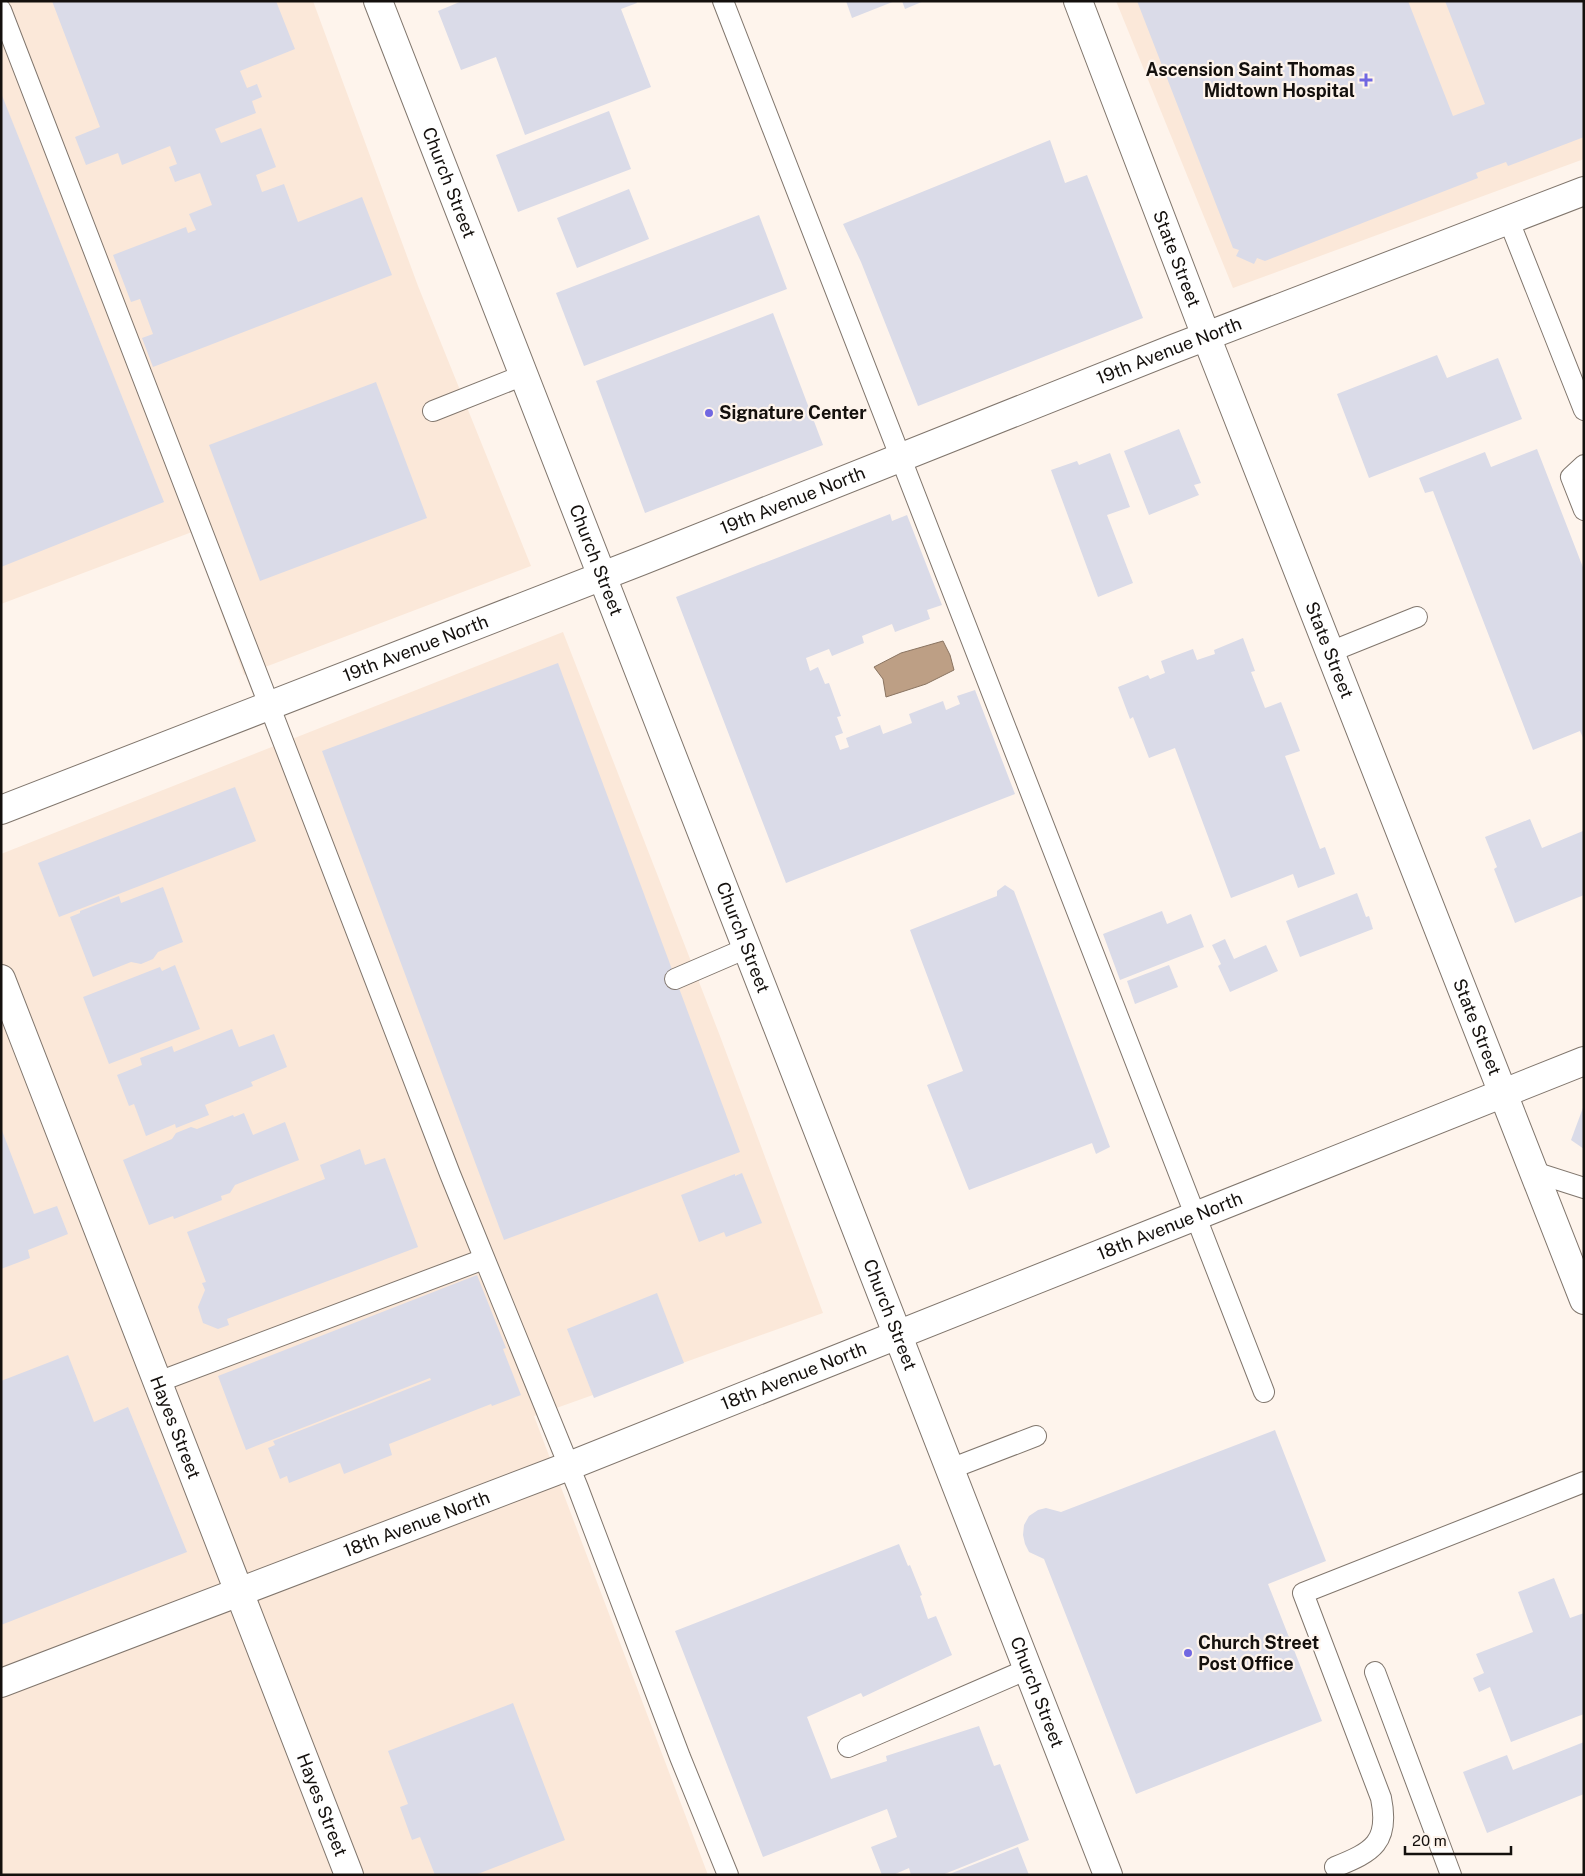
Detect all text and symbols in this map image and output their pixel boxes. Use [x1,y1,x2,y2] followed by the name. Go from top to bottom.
[1145,59,1355,101] place label: Ascension Saint Thomas Midtown Hospital
[1359,73,1373,87] marker: Ascension Saint Thomas Midtown Hospital
[418,124,480,241] street label: Church Street
[1149,207,1205,310] street label: State Street
[1093,313,1244,388] street label: 19th Avenue North
[719,402,867,423] place label: Signature Center
[703,407,715,419] marker: Signature Center
[717,462,868,538] street label: 19th Avenue North
[565,501,627,618] street label: Church Street
[1301,599,1358,701] street label: State Street
[340,610,491,686] street label: 19th Avenue North
[712,879,774,996] street label: Church Street
[1449,976,1506,1078] street label: State Street
[1094,1187,1245,1264] street label: 18th Avenue North
[859,1256,921,1373] street label: Church Street
[718,1337,869,1414] street label: 18th Avenue North
[146,1373,205,1482] street label: Hayes Street
[341,1486,493,1561] street label: 18th Avenue North
[1198,1632,1319,1674] place label: Church Street Post Office
[1006,1634,1068,1751] street label: Church Street
[1182,1647,1194,1659] marker: Church Street Post Office
[293,1750,352,1859] street label: Hayes Street
[1405,1824,1511,1856] scale bar
[1412,1832,1447,1849] text: 20 m

